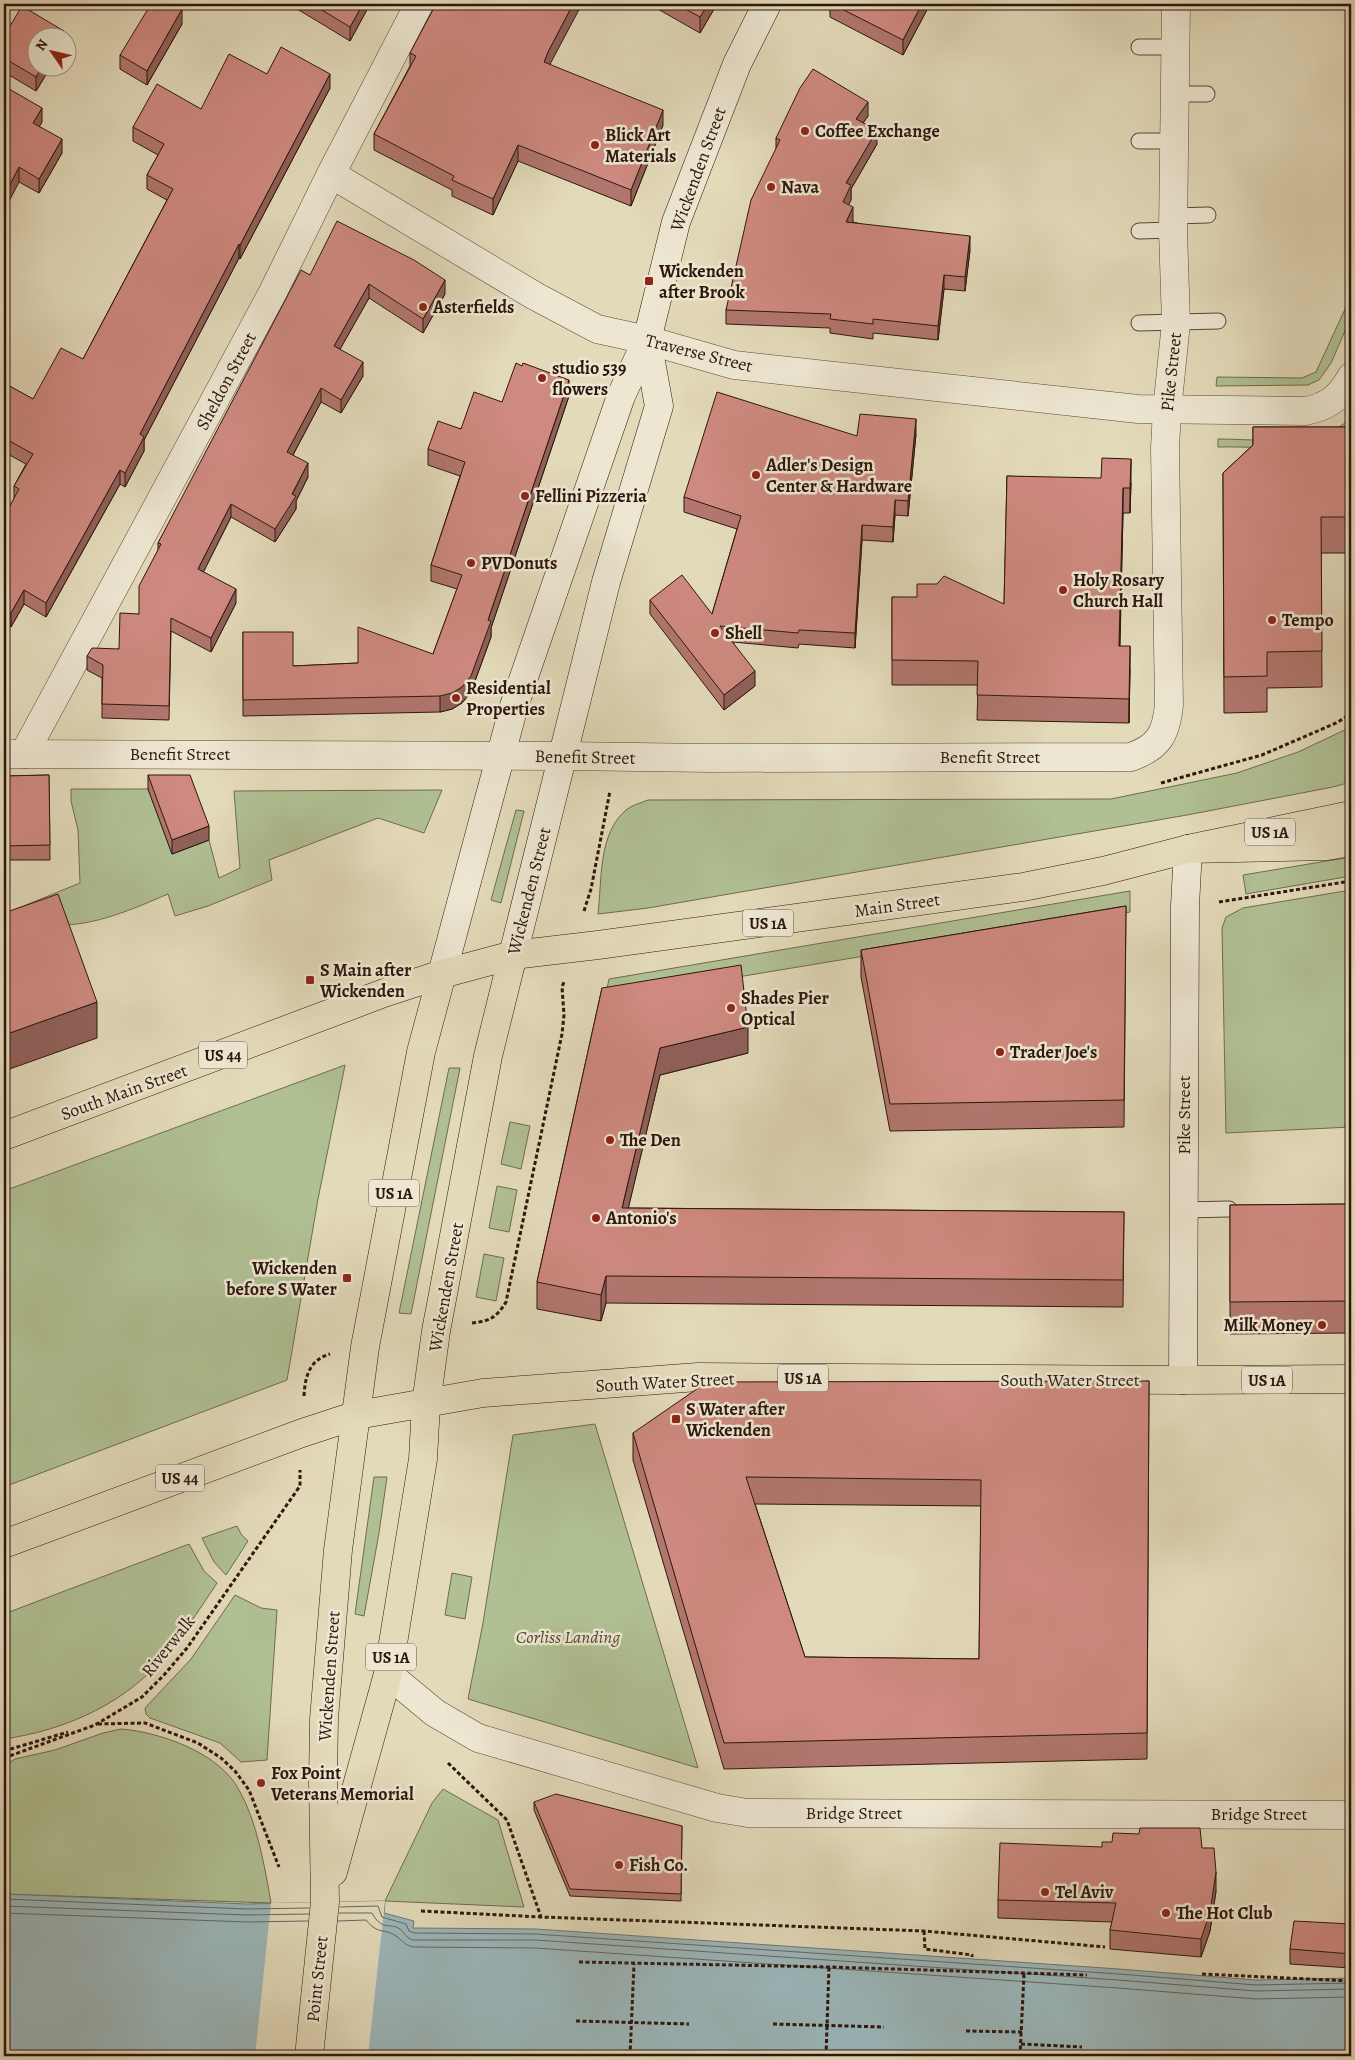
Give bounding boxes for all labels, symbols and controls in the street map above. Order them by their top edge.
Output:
north arrow [28,28,78,78]
text: N [31,35,52,55]
street label: Wickenden Street [664,103,732,235]
place label: Coffee Exchange [815,119,940,143]
place label: Blick Art Materials [605,123,676,168]
marker: Coffee Exchange [799,125,811,137]
marker: Blick Art Materials [589,139,601,151]
place label: Nava [781,175,819,199]
marker: Nava [765,181,777,193]
place label: Wickenden after Brook [658,259,746,304]
marker: Wickenden after Brook [643,275,655,287]
place label: Asterfields [432,295,514,319]
marker: Asterfields [417,301,429,313]
street label: Sheldon Street [190,328,262,434]
street label: Traverse Street [643,328,755,378]
street label: Pike Street [1155,331,1187,413]
place label: studio 539 flowers [552,356,626,401]
marker: studio 539 flowers [536,372,548,384]
place label: Adler's Design Center & Hardware [765,453,912,498]
marker: Adler's Design Center & Hardware [750,469,762,481]
place label: Fellini Pizzeria [535,484,647,508]
marker: Fellini Pizzeria [519,490,531,502]
place label: PVDonuts [481,551,557,575]
marker: PVDonuts [465,557,477,569]
place label: Holy Rosary Church Hall [1073,568,1165,613]
marker: Holy Rosary Church Hall [1057,584,1069,596]
place label: Tempo [1282,608,1334,632]
marker: Tempo [1266,614,1278,626]
place label: Shell [725,621,762,645]
marker: Shell [709,627,721,639]
place label: Residential Properties [466,676,551,721]
marker: Residential Properties [450,692,462,704]
street label: Benefit Street [130,742,231,766]
street label: Benefit Street [534,744,636,770]
street label: Benefit Street [940,745,1041,769]
road number: US 1A [1245,819,1295,846]
street label: Wickenden Street [501,825,556,958]
street label: Main Street [853,887,941,923]
road number: US 1A [743,910,793,936]
place label: S Main after Wickenden [319,958,412,1003]
marker: S Main after Wickenden [304,974,316,986]
place label: Shades Pier Optical [741,986,829,1031]
marker: Shades Pier Optical [725,1002,737,1014]
place label: Trader Joe's [1010,1040,1097,1064]
road number: US 44 [199,1042,247,1068]
marker: Trader Joe's [994,1046,1006,1058]
street label: South Main Street [57,1058,191,1126]
street label: Pike Street [1172,1075,1196,1155]
place label: The Den [620,1128,681,1152]
marker: The Den [604,1134,616,1146]
road number: US 1A [369,1180,419,1206]
place label: Antonio's [605,1206,677,1230]
marker: Antonio's [590,1212,602,1224]
street label: Wickenden Street [423,1221,469,1354]
place label: Wickenden before S Water [225,1256,338,1301]
marker: Wickenden before S Water [341,1272,353,1284]
place label: Milk Money [1224,1313,1313,1337]
marker: Milk Money [1316,1319,1328,1331]
road number: US 1A [778,1365,828,1392]
street label: South Water Street [595,1366,735,1398]
road number: US 1A [1242,1366,1292,1394]
street label: South Water Street [1000,1368,1140,1392]
place label: S Water after Wickenden [685,1397,785,1442]
marker: S Water after Wickenden [670,1413,682,1425]
road number: US 44 [156,1465,204,1492]
street label: Riverwalk [136,1610,200,1682]
street label: Wickenden Street [312,1610,346,1743]
park label: Corliss Landing [516,1625,620,1649]
road number: US 1A [366,1644,416,1670]
place label: Fox Point Veterans Memorial [270,1761,414,1806]
marker: Fox Point Veterans Memorial [255,1777,267,1789]
street label: Bridge Street [805,1801,903,1825]
street label: Bridge Street [1210,1802,1308,1826]
place label: Fish Co. [629,1853,688,1877]
marker: Fish Co. [613,1859,625,1871]
place label: Tel Aviv [1055,1880,1114,1904]
marker: Tel Aviv [1039,1886,1051,1898]
place label: The Hot Club [1176,1901,1272,1925]
marker: The Hot Club [1160,1907,1172,1919]
street label: Point Street [301,1935,333,2023]

